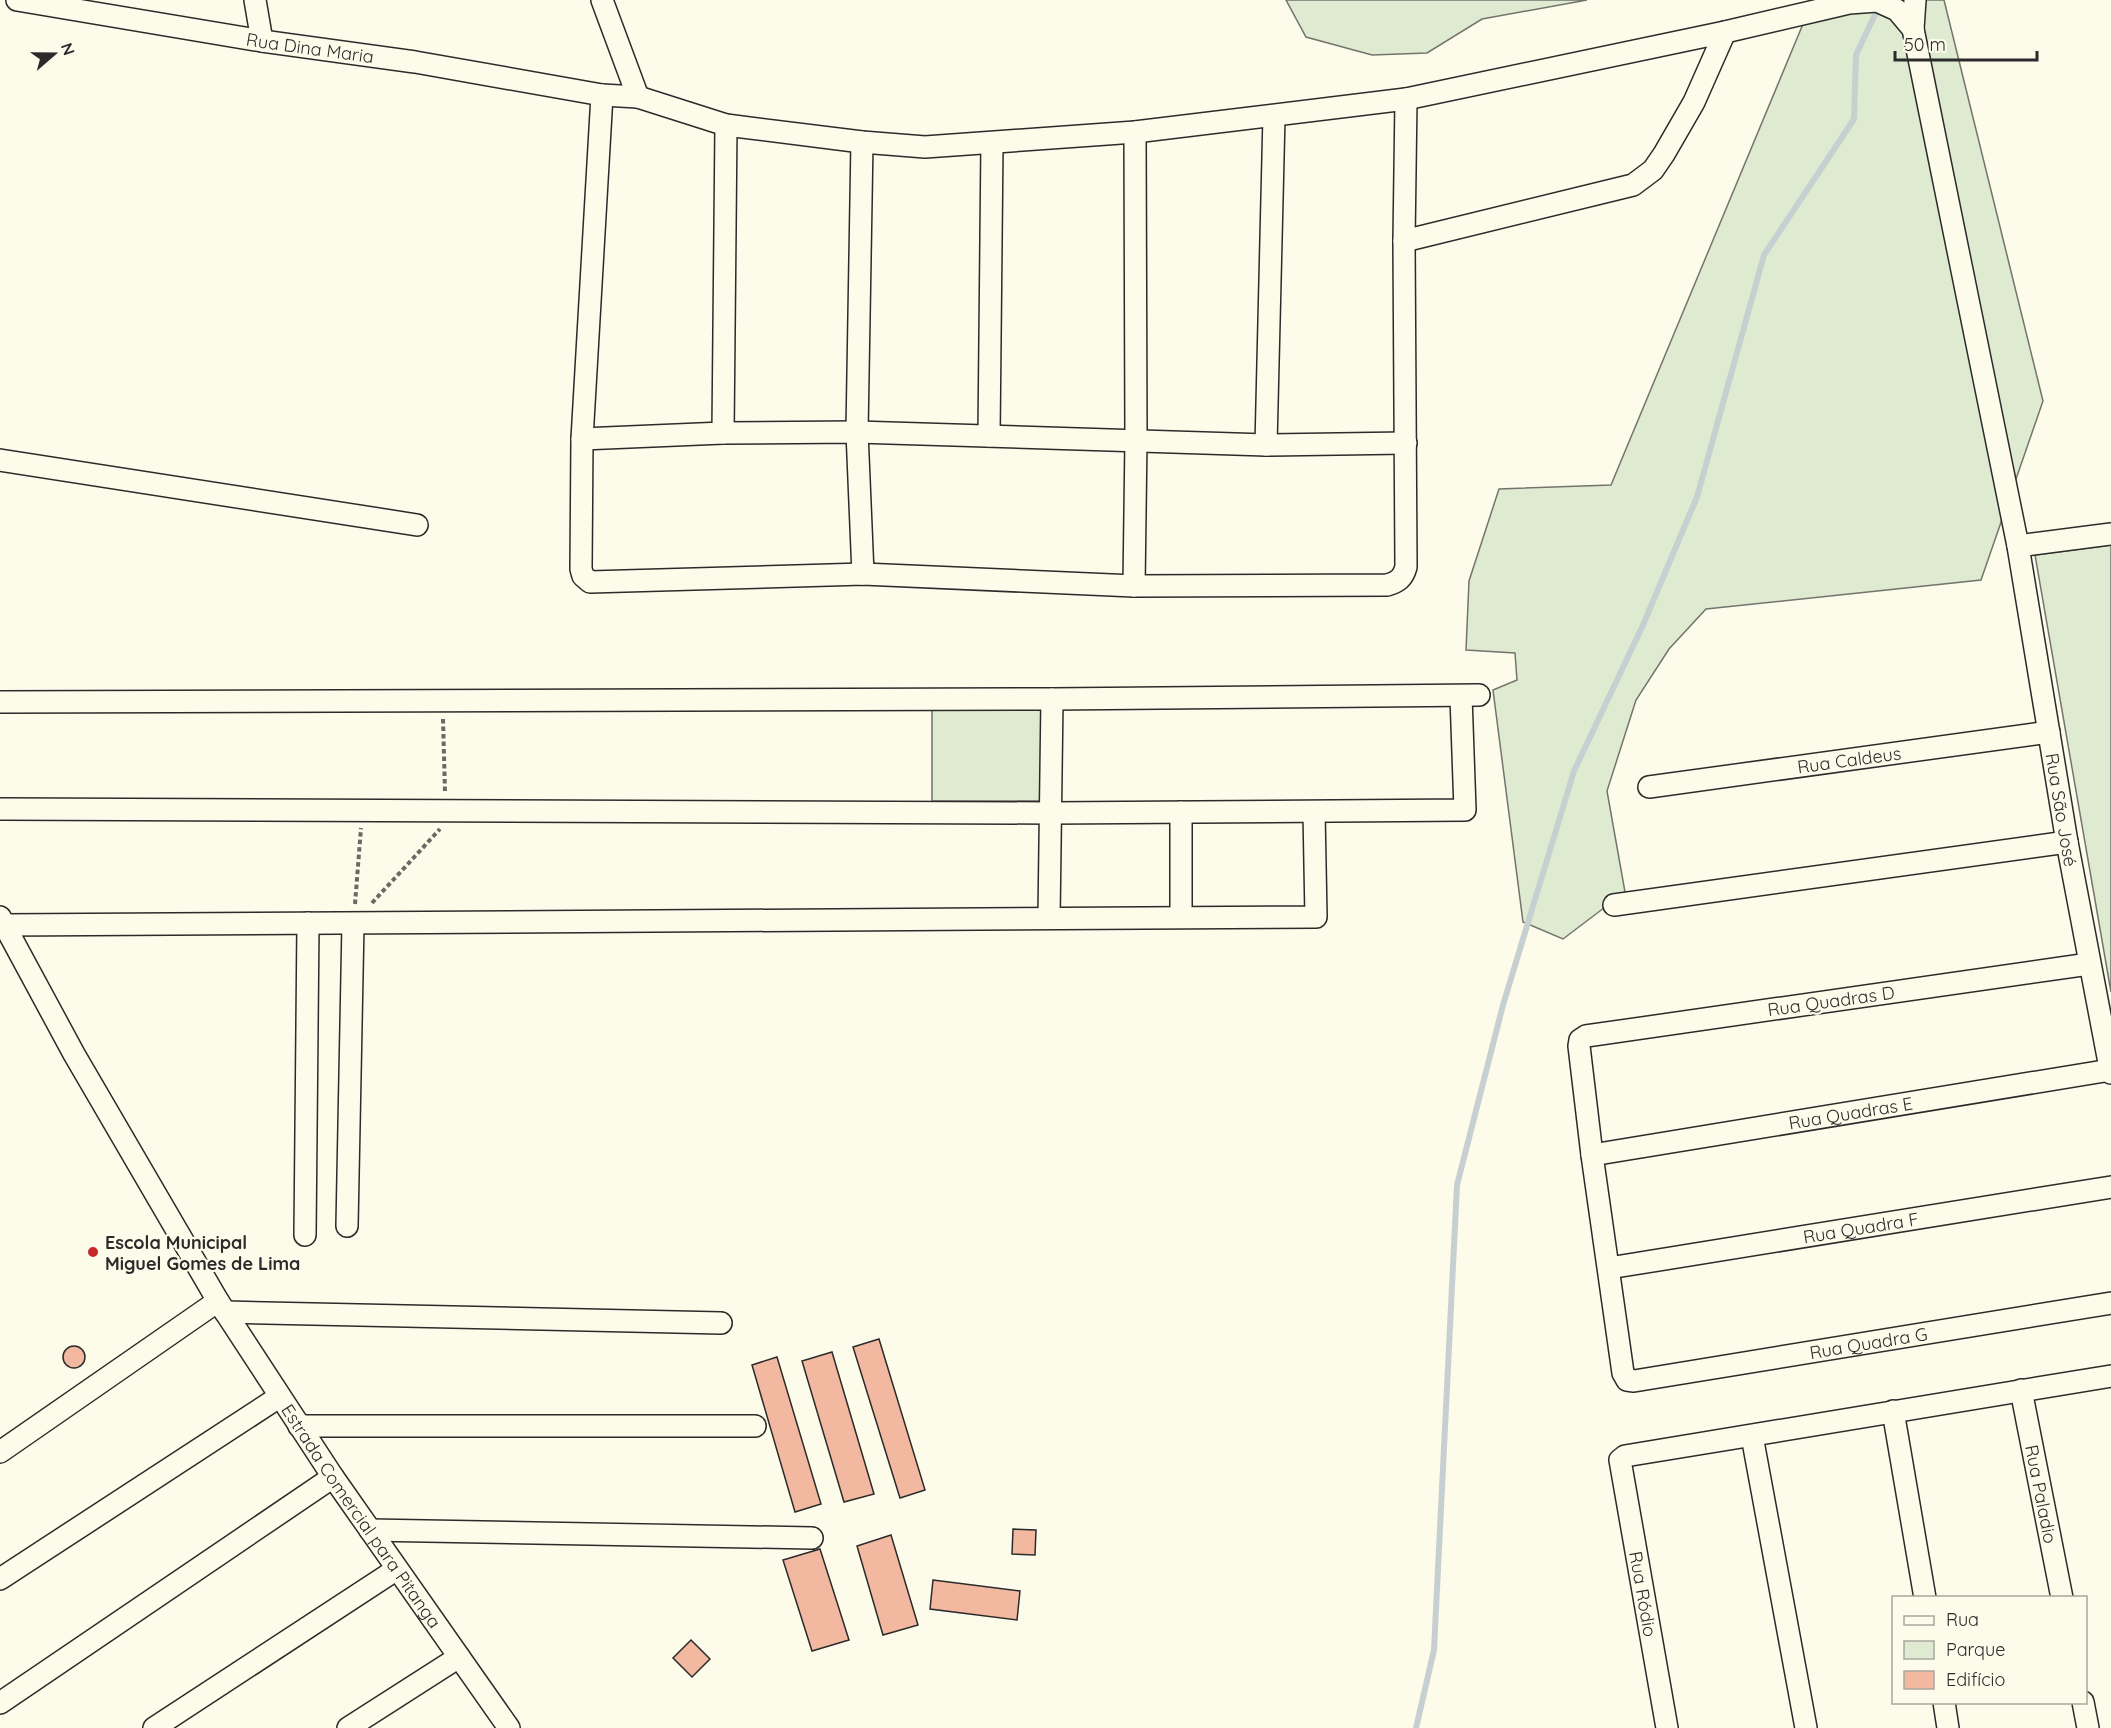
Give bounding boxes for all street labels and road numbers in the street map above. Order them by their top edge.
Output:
street label: Rua Dina Maria [245,27,375,68]
street label: Rua Caldeus [1796,741,1902,778]
street label: Rua São José [2041,751,2083,868]
street label: Rua Quadras D [1766,981,1896,1021]
street label: Rua Quadras E [1787,1091,1914,1134]
street label: Rua Quadra F [1801,1207,1920,1248]
street label: Rua Quadra G [1808,1322,1929,1364]
street label: Estrada Comercial para Pitanga [277,1399,447,1632]
street label: Rua Paladio [2021,1443,2062,1545]
street label: Rua Ródio [1624,1549,1662,1639]

